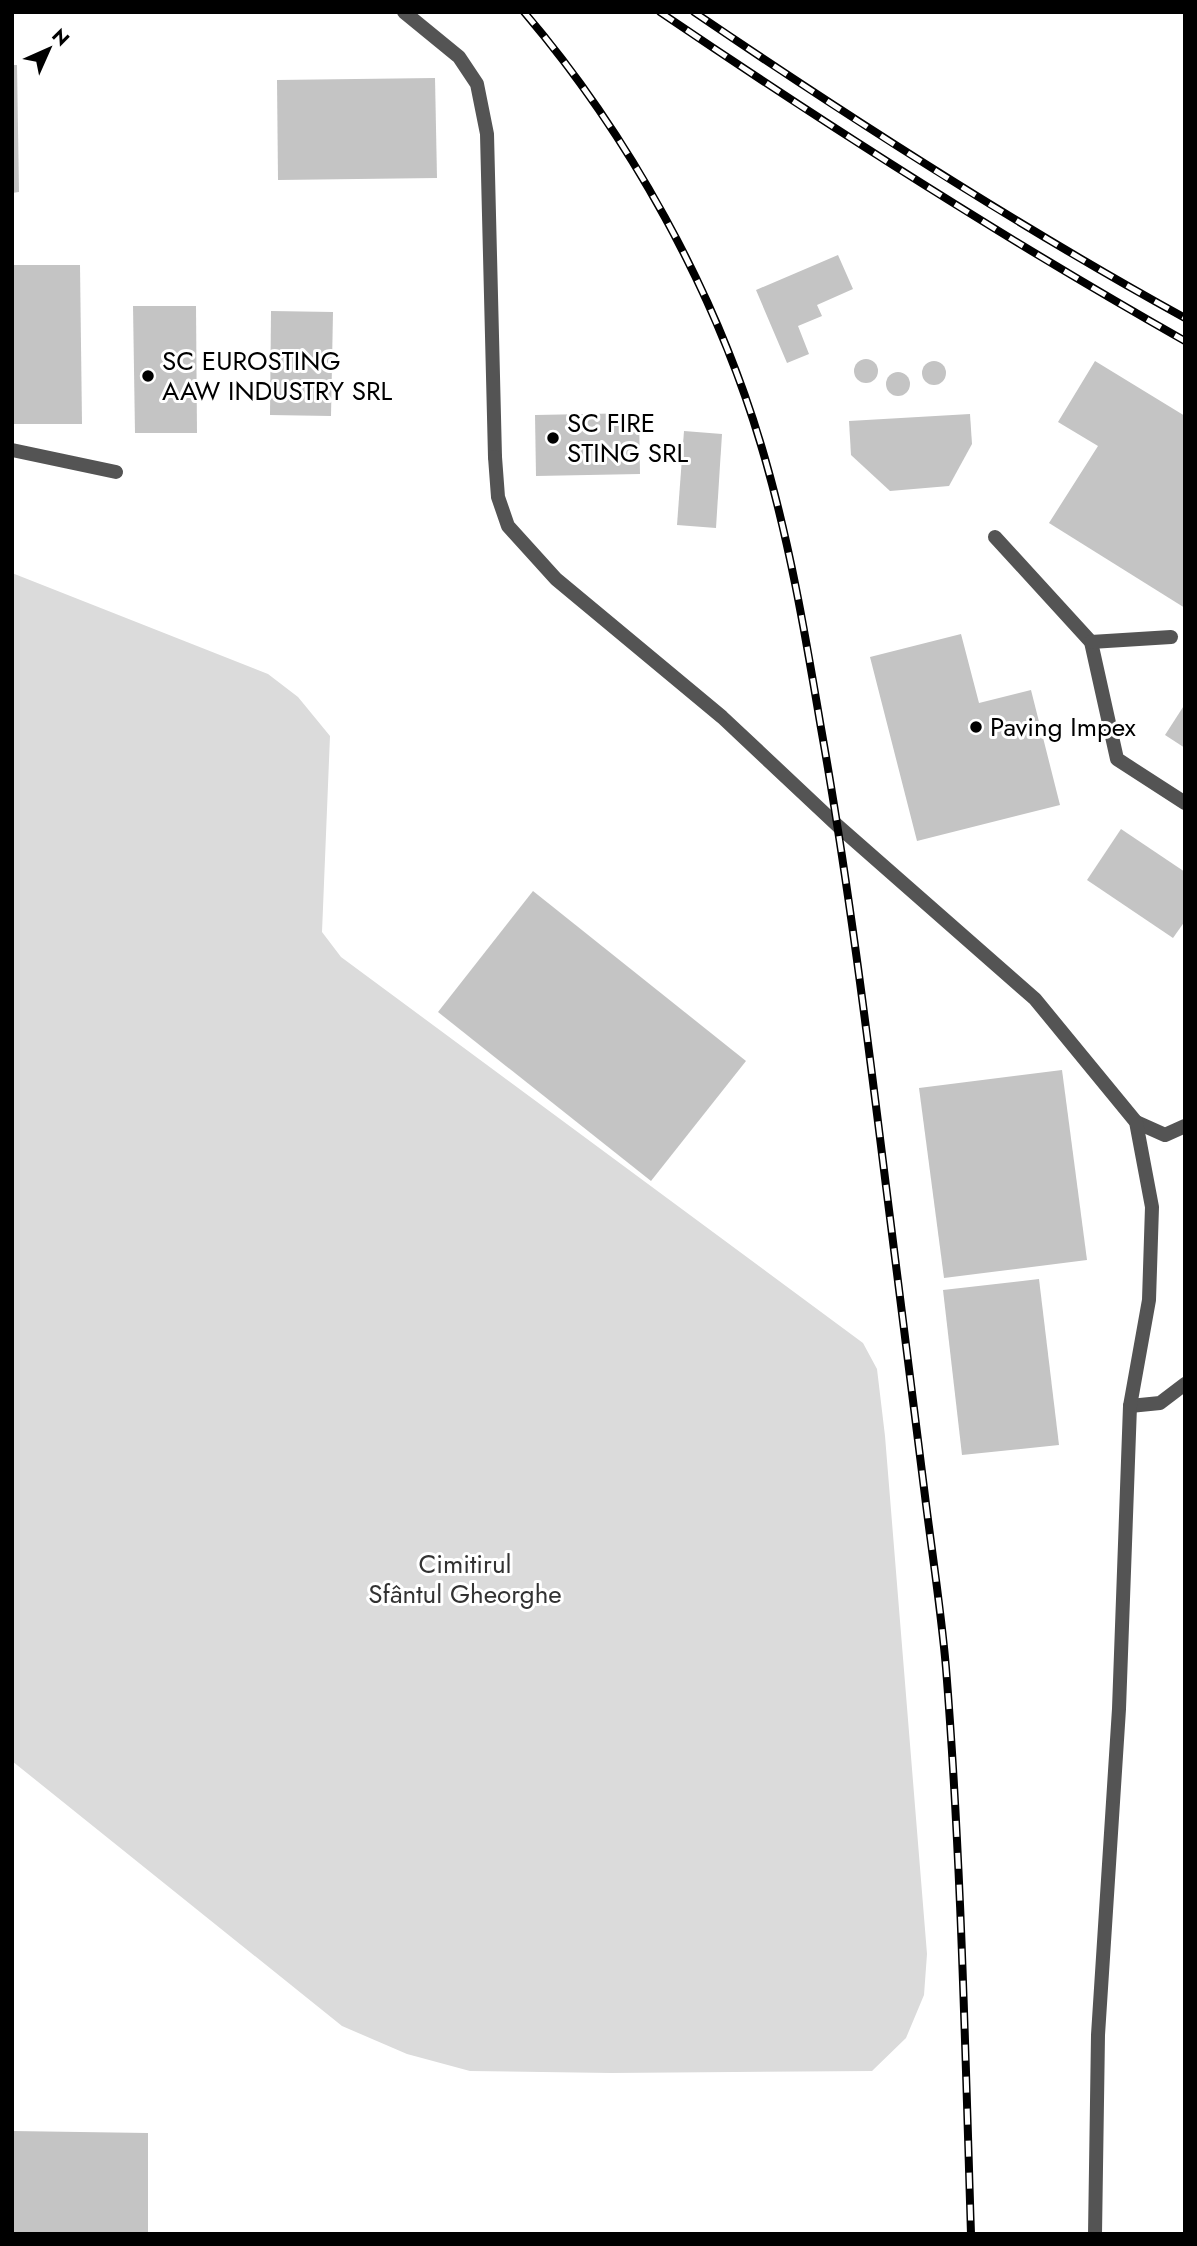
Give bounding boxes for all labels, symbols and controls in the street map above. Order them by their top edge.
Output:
north arrow [14,14,84,84]
text: N [46,22,76,52]
place label: SC EUROSTING AAW INDUSTRY SRL [162,342,393,410]
marker: SC EUROSTING AAW INDUSTRY SRL [140,368,156,384]
place label: SC FIRE STING SRL [567,404,689,472]
marker: SC FIRE STING SRL [545,430,561,446]
place label: Paving Impex [990,708,1136,746]
marker: Paving Impex [968,719,984,735]
park label: Cimitirul Sfântul Gheorghe [368,1545,562,1613]

